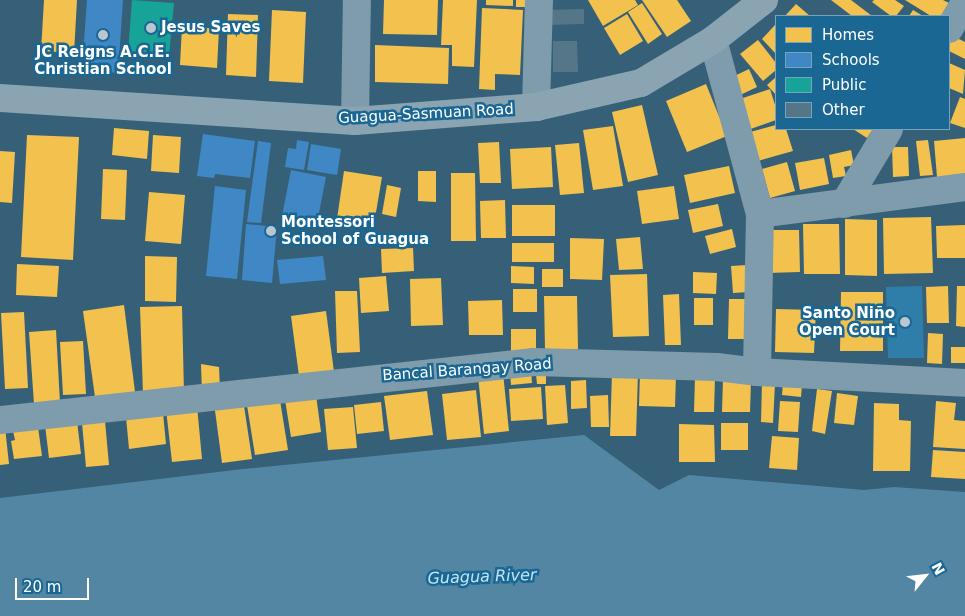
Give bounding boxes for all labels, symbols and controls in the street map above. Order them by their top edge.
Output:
legend [775,15,950,130]
place label: Jesus Saves [161,19,260,37]
marker: Jesus Saves [145,22,157,34]
text: Homes [822,26,874,44]
marker: JC Reigns A.C.E. Christian School [97,29,109,41]
place label: JC Reigns A.C.E. Christian School [34,43,172,78]
text: Schools [822,51,880,69]
text: Public [822,76,866,94]
street label: Guagua-Sasmuan Road [338,100,514,128]
text: Other [822,101,865,119]
place label: Montessori School of Guagua [281,213,429,248]
marker: Montessori School of Guagua [265,225,277,237]
place label: Santo Niño Open Court [799,304,895,339]
marker: Santo Niño Open Court [899,316,911,328]
street label: Bancal Barangay Road [382,355,552,385]
north arrow [900,551,950,601]
text: N [928,560,948,578]
water label: Guagua River [427,566,537,588]
scale bar [18,568,91,600]
text: 20 m [23,578,61,596]

